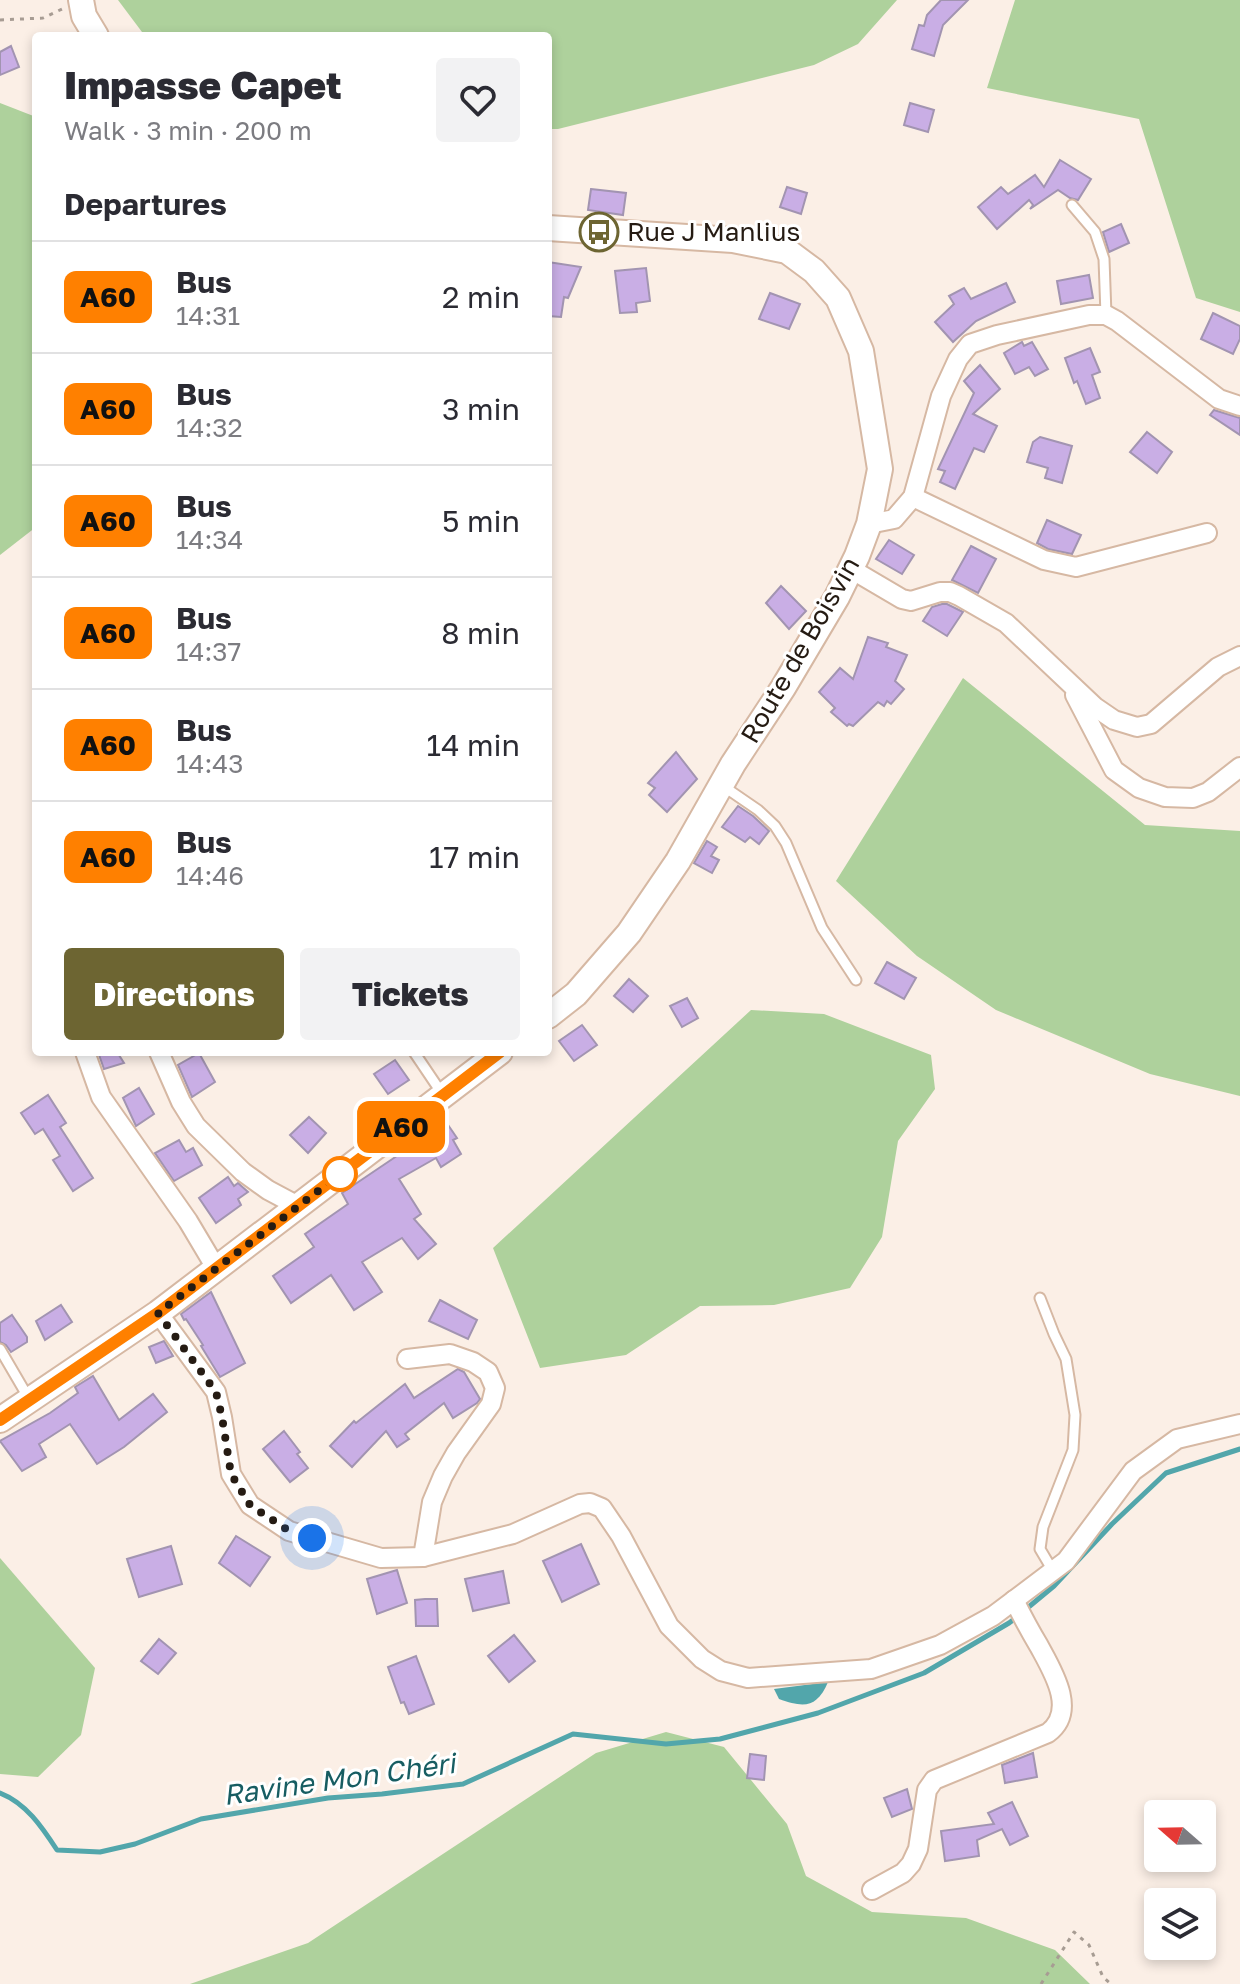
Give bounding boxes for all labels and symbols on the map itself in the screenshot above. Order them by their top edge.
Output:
bus stop icon: Rue J Manlius [578,211,620,253]
place label: Rue J Manlius [627,216,800,247]
street label: Route de Boisvin [734,551,865,748]
line badge: A60 [355,1101,447,1153]
unlabelled marker [323,1157,357,1191]
your location [292,1518,332,1558]
water label: Ravine Mon Chéri [221,1745,460,1811]
north arrow [1144,1800,1216,1872]

